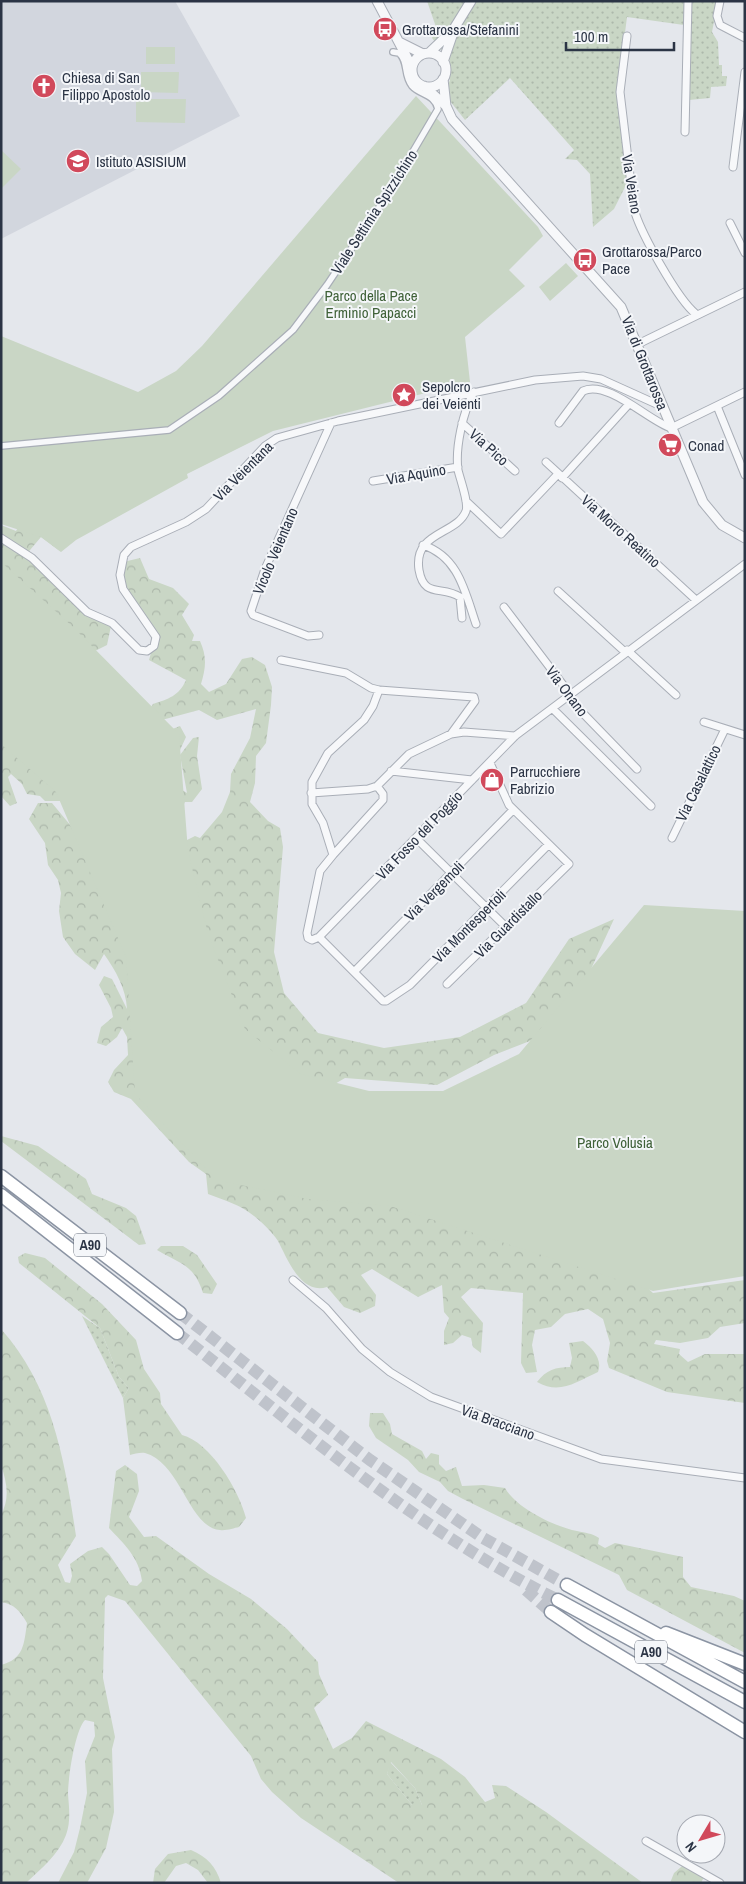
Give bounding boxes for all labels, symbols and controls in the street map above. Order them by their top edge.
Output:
bus stop icon: Grottarossa/Stefanini [372,16,398,42]
place label: Grottarossa/Stefanini [402,19,519,40]
scale bar [566,20,674,52]
text: 100 m [574,26,608,47]
place label: Chiesa di San Filippo Apostolo [62,67,150,105]
church icon: Chiesa di San Filippo Apostolo [31,73,57,99]
street label: Viale Settimia Spizzichino [326,145,422,278]
school or university icon: Istituto ASISIUM [65,148,91,174]
place label: Istituto ASISIUM [96,151,186,172]
street label: Via Veiano [617,153,647,215]
place label: Grottarossa/Parco Pace [602,241,702,279]
bus stop icon: Grottarossa/Parco Pace [572,247,598,273]
park label: Parco della Pace Erminio Papacci [325,285,418,323]
street label: Via di Grottarossa [617,313,673,413]
place label: Sepolcro dei Veienti [422,376,481,414]
place icon: Sepolcro dei Veienti [391,382,417,408]
street label: Via Pico [465,424,513,470]
supermarket icon: Conad [657,432,683,458]
place label: Conad [688,435,724,456]
street label: Via Veientana [208,436,278,506]
street label: Via Aquino [385,458,448,490]
street label: Via Morro Reatino [577,490,665,572]
street label: Vicolo Veientano [247,504,303,598]
street label: Via Onano [541,661,593,721]
street label: Via Casalattico [670,741,726,825]
place label: Parrucchiere Fabrizio [510,761,581,799]
shop icon: Parrucchiere Fabrizio [479,767,505,793]
street label: Via Fosso del Poggio [371,786,467,884]
street label: Via Vergemoli [399,856,469,926]
street label: Via Montespertoli [428,885,510,967]
street label: Via Guardistallo [469,885,547,963]
park label: Parco Volusia [577,1132,653,1153]
road number: A90 [74,1234,106,1256]
street label: Via Bracciano [458,1399,538,1445]
road number: A90 [635,1640,667,1664]
north arrow [676,1814,726,1864]
text: N [681,1838,700,1856]

